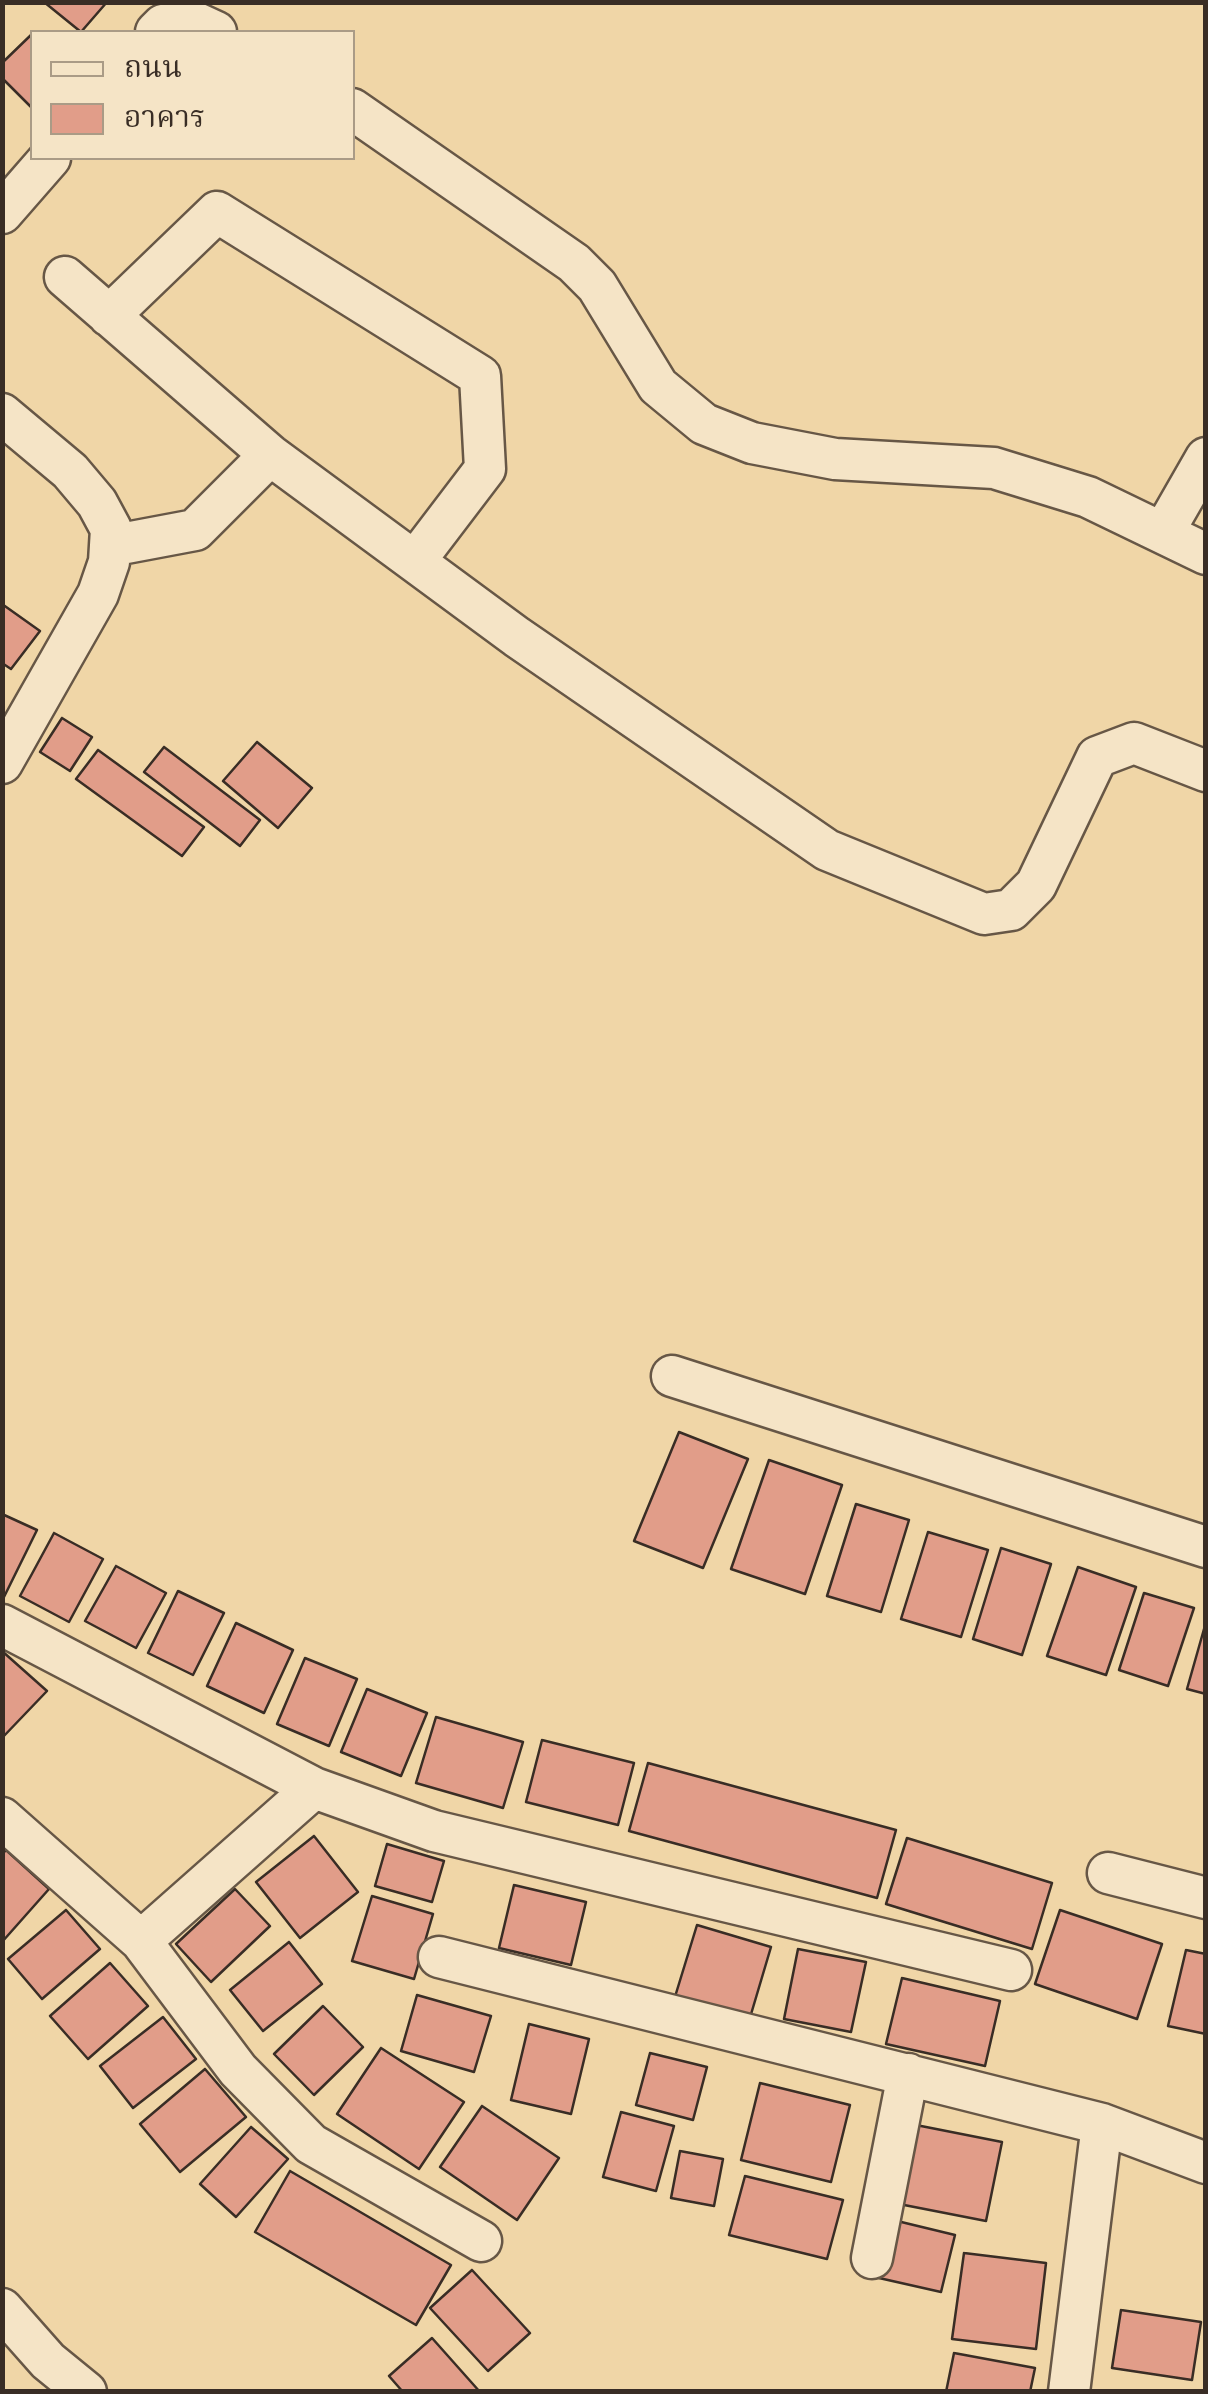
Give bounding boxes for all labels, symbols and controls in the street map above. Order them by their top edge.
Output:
legend [30,30,355,160]
text: ถนน [124,50,182,88]
text: อาคาร [124,100,205,138]

